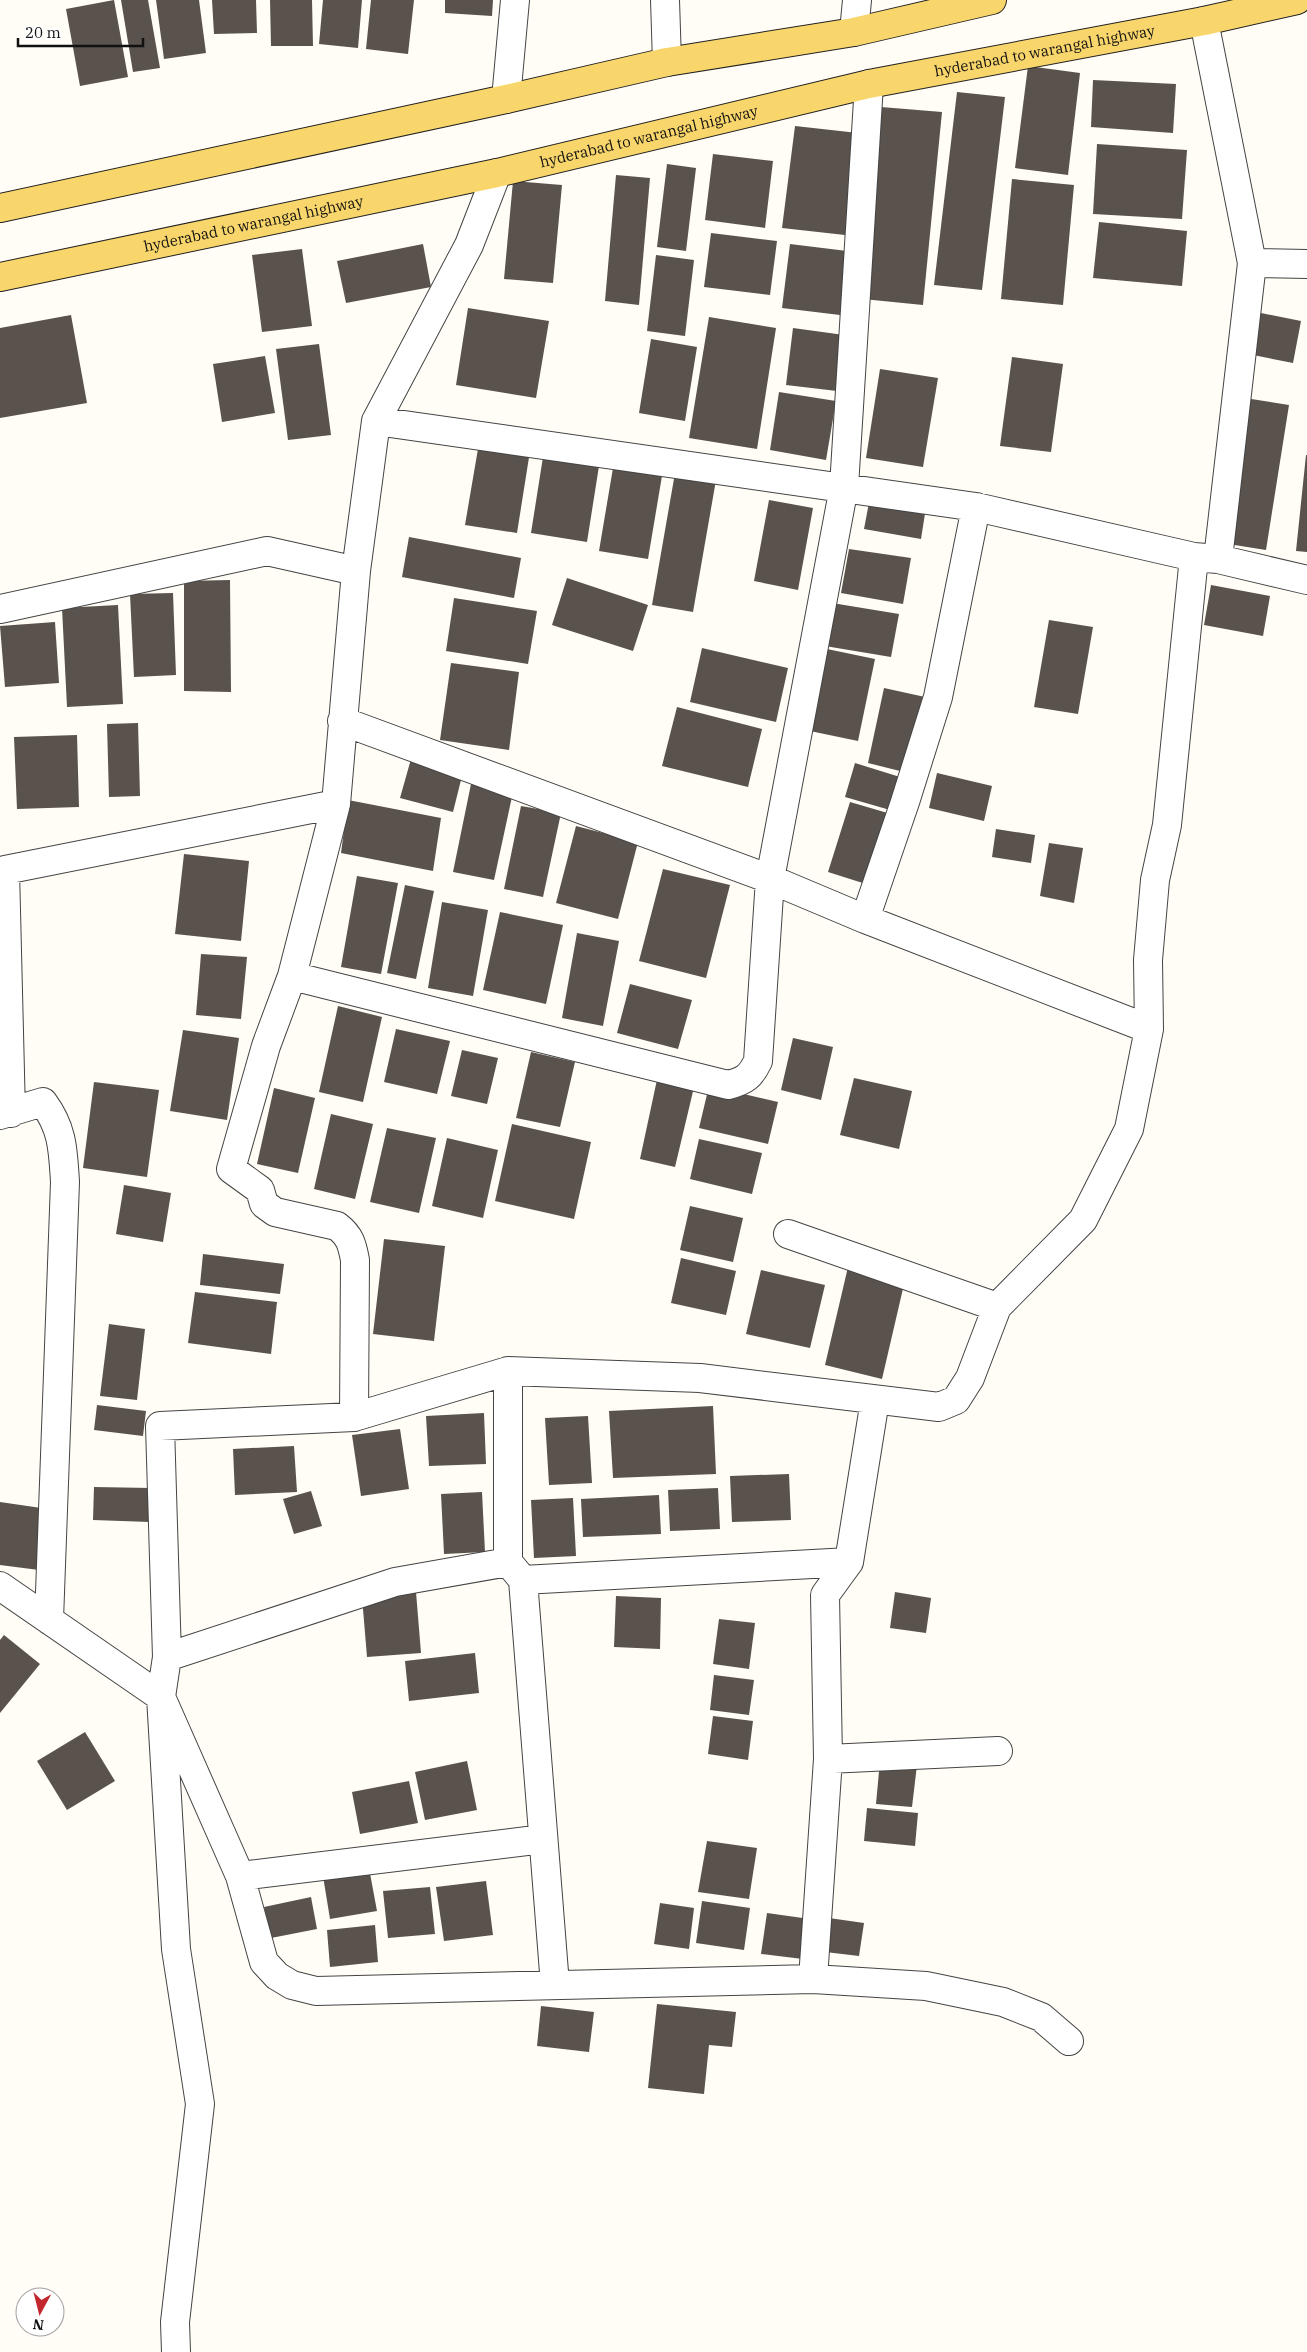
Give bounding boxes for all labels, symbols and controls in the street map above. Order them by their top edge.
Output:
scale bar [18,15,142,47]
street label: hyderabad to warangal highway [933,20,1156,80]
text: 20 m [25,23,61,42]
street label: hyderabad to warangal highway [538,101,760,171]
street label: hyderabad to warangal highway [142,191,365,256]
north arrow [15,2287,65,2337]
text: N [32,2315,45,2335]

